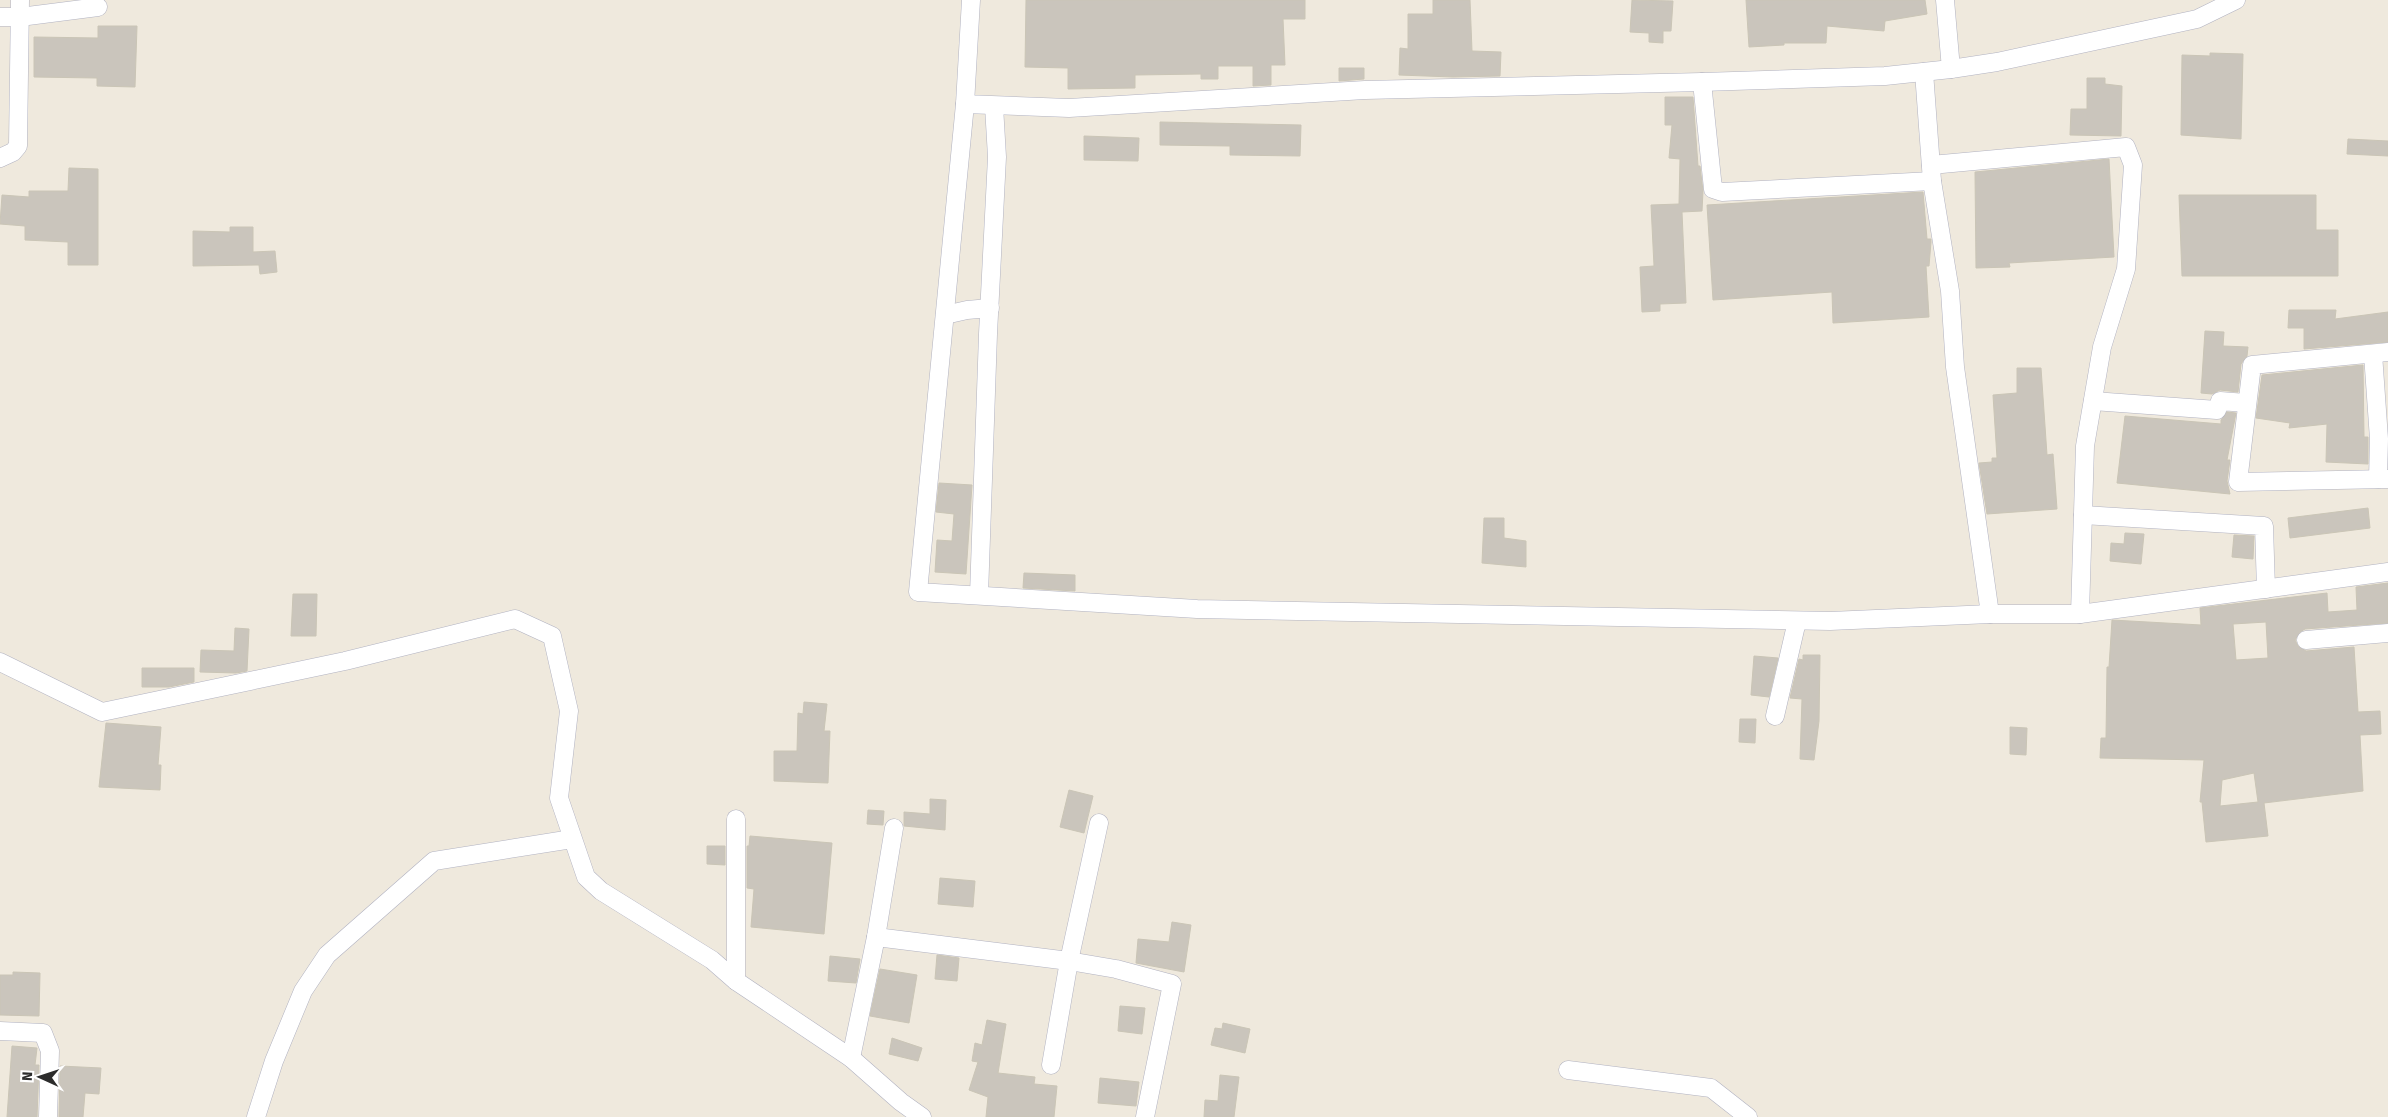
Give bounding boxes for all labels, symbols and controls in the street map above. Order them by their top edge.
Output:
north arrow [15,1052,65,1102]
text: N [19,1071,36,1081]

